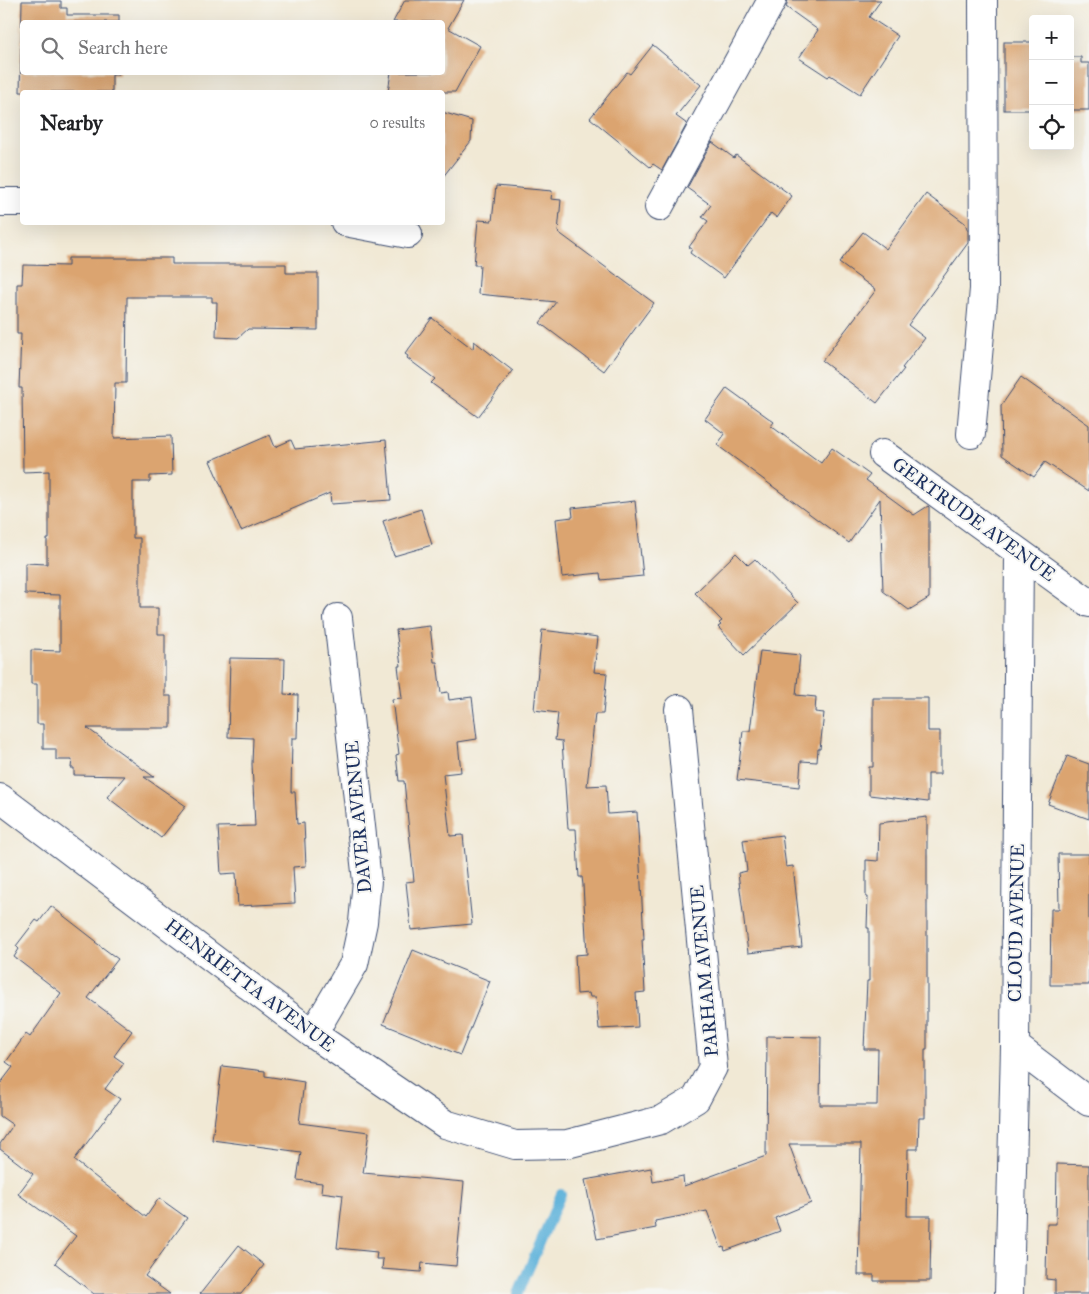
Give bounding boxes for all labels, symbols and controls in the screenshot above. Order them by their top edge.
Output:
map controls [1029,15,1074,150]
button: + [1029,15,1074,60]
search box [20,20,445,75]
icon: search [38,34,66,62]
text: Search here [78,36,168,59]
button: − [1029,60,1074,105]
button: locate [1029,105,1074,150]
text: Nearby [40,110,103,136]
text: 0 results [370,113,425,132]
street label: GERTRUDE AVENUE [888,452,1061,586]
street label: DAVER AVENUE [340,739,376,894]
street label: CLOUD AVENUE [1003,843,1029,1002]
street label: PARHAM AVENUE [685,884,723,1058]
street label: HENRIETTA AVENUE [160,914,340,1057]

